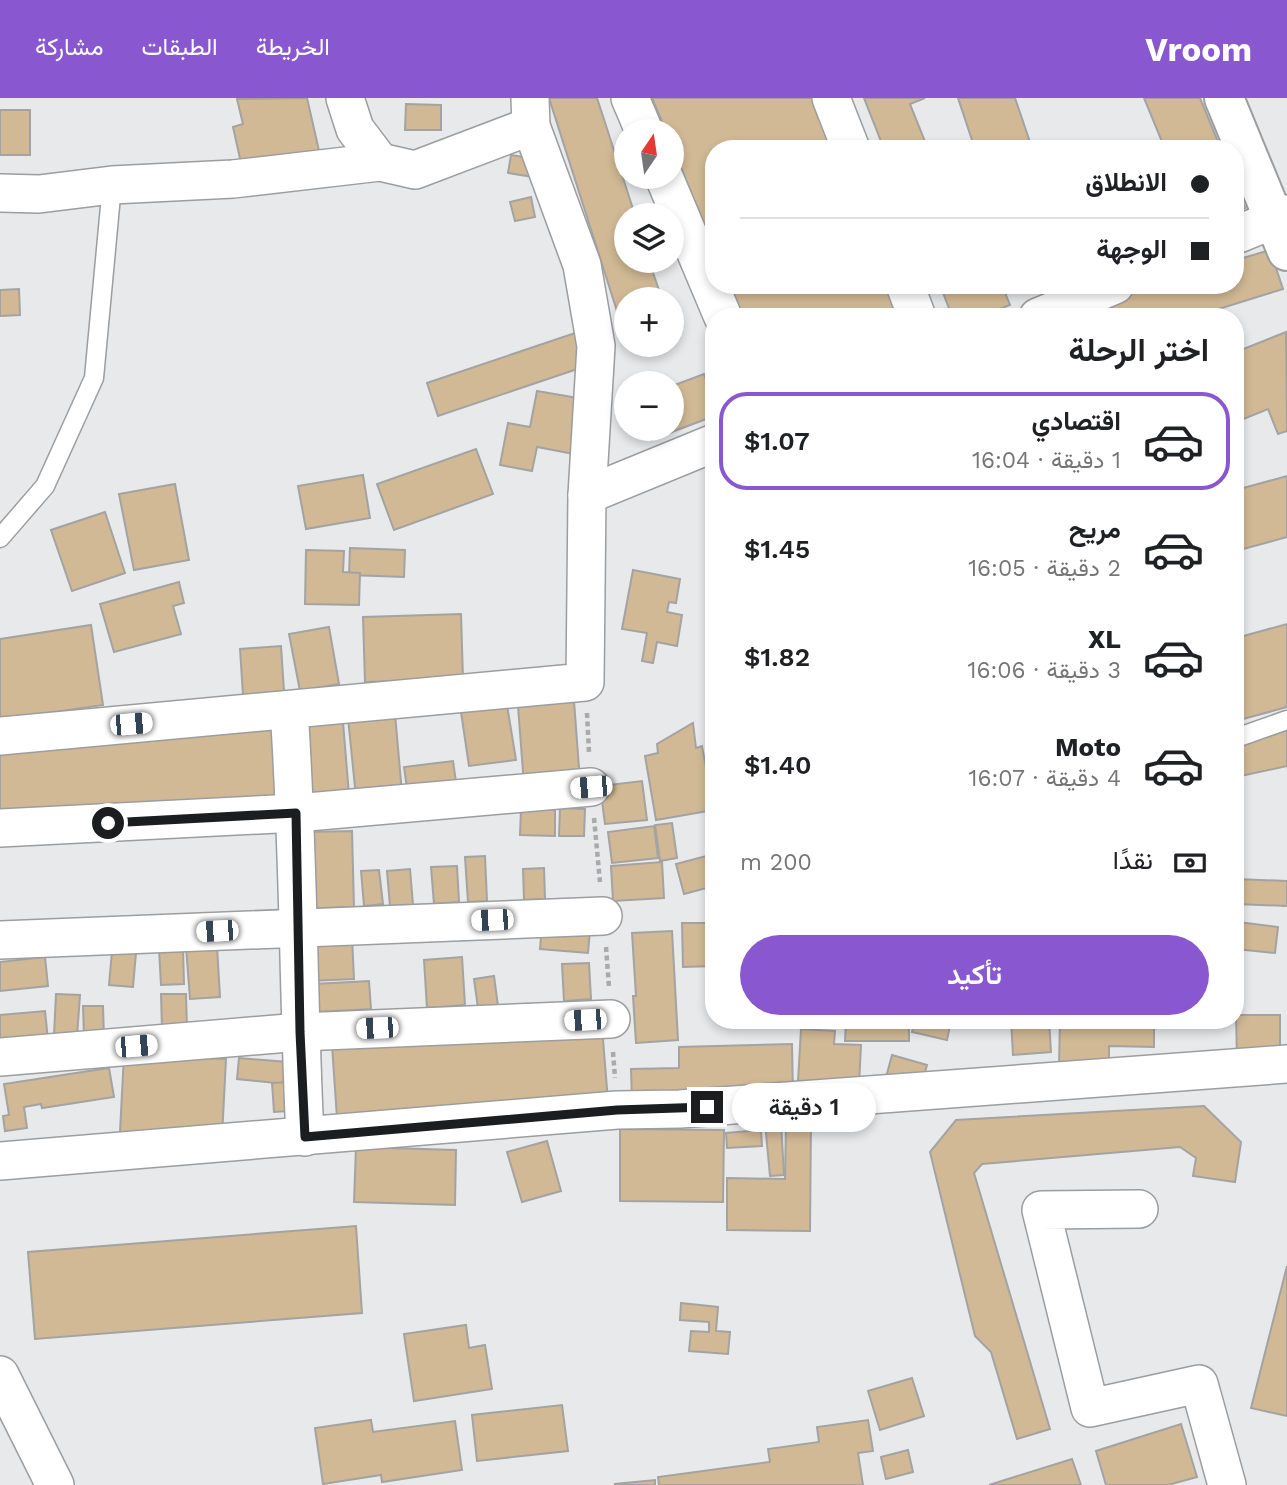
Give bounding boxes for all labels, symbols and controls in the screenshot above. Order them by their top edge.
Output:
text: Vroom [1145,30,1252,69]
text: مشاركة [35,33,103,61]
text: الطبقات [141,33,218,61]
text: الخريطة [256,33,330,61]
north arrow [614,119,684,189]
map controls [614,119,684,441]
text: الانطلاق [1085,167,1167,197]
button: layers [614,203,684,273]
text: الوجهة [1096,234,1167,264]
button: + [614,287,684,357]
text: اختر الرحلة [1069,331,1209,369]
button: − [614,371,684,441]
text: اقتصادي [1032,406,1121,436]
icon: car [1142,410,1205,473]
text: $1.07 [744,426,810,456]
text: 1 دقيقة · 16:04 [972,447,1121,474]
text: مريح [1069,514,1121,544]
icon: car [1142,518,1205,581]
text: $1.45 [744,534,810,564]
text: 2 دقيقة · 16:05 [968,555,1121,582]
text: XL [1088,624,1121,654]
icon: car [1142,626,1205,689]
text: $1.82 [744,642,810,672]
text: 3 دقيقة · 16:06 [968,657,1121,684]
car [110,712,153,736]
text: Moto [1055,732,1121,762]
icon: car [1142,734,1205,797]
text: $1.40 [744,750,811,780]
text: 4 دقيقة · 16:07 [968,765,1121,792]
car [570,775,613,799]
route start [92,807,124,839]
icon: cash [1171,844,1209,882]
text: نقدًا [1113,845,1153,875]
text: 200 m [740,849,812,876]
car [471,909,514,931]
car [196,919,239,943]
button: تأكيد [740,935,1209,1015]
car [564,1008,607,1032]
car [356,1017,399,1039]
car [115,1034,158,1058]
callout: 1 دقيقة [732,1082,875,1132]
route end [691,1091,723,1123]
text: 1 دقيقة [769,1094,839,1121]

